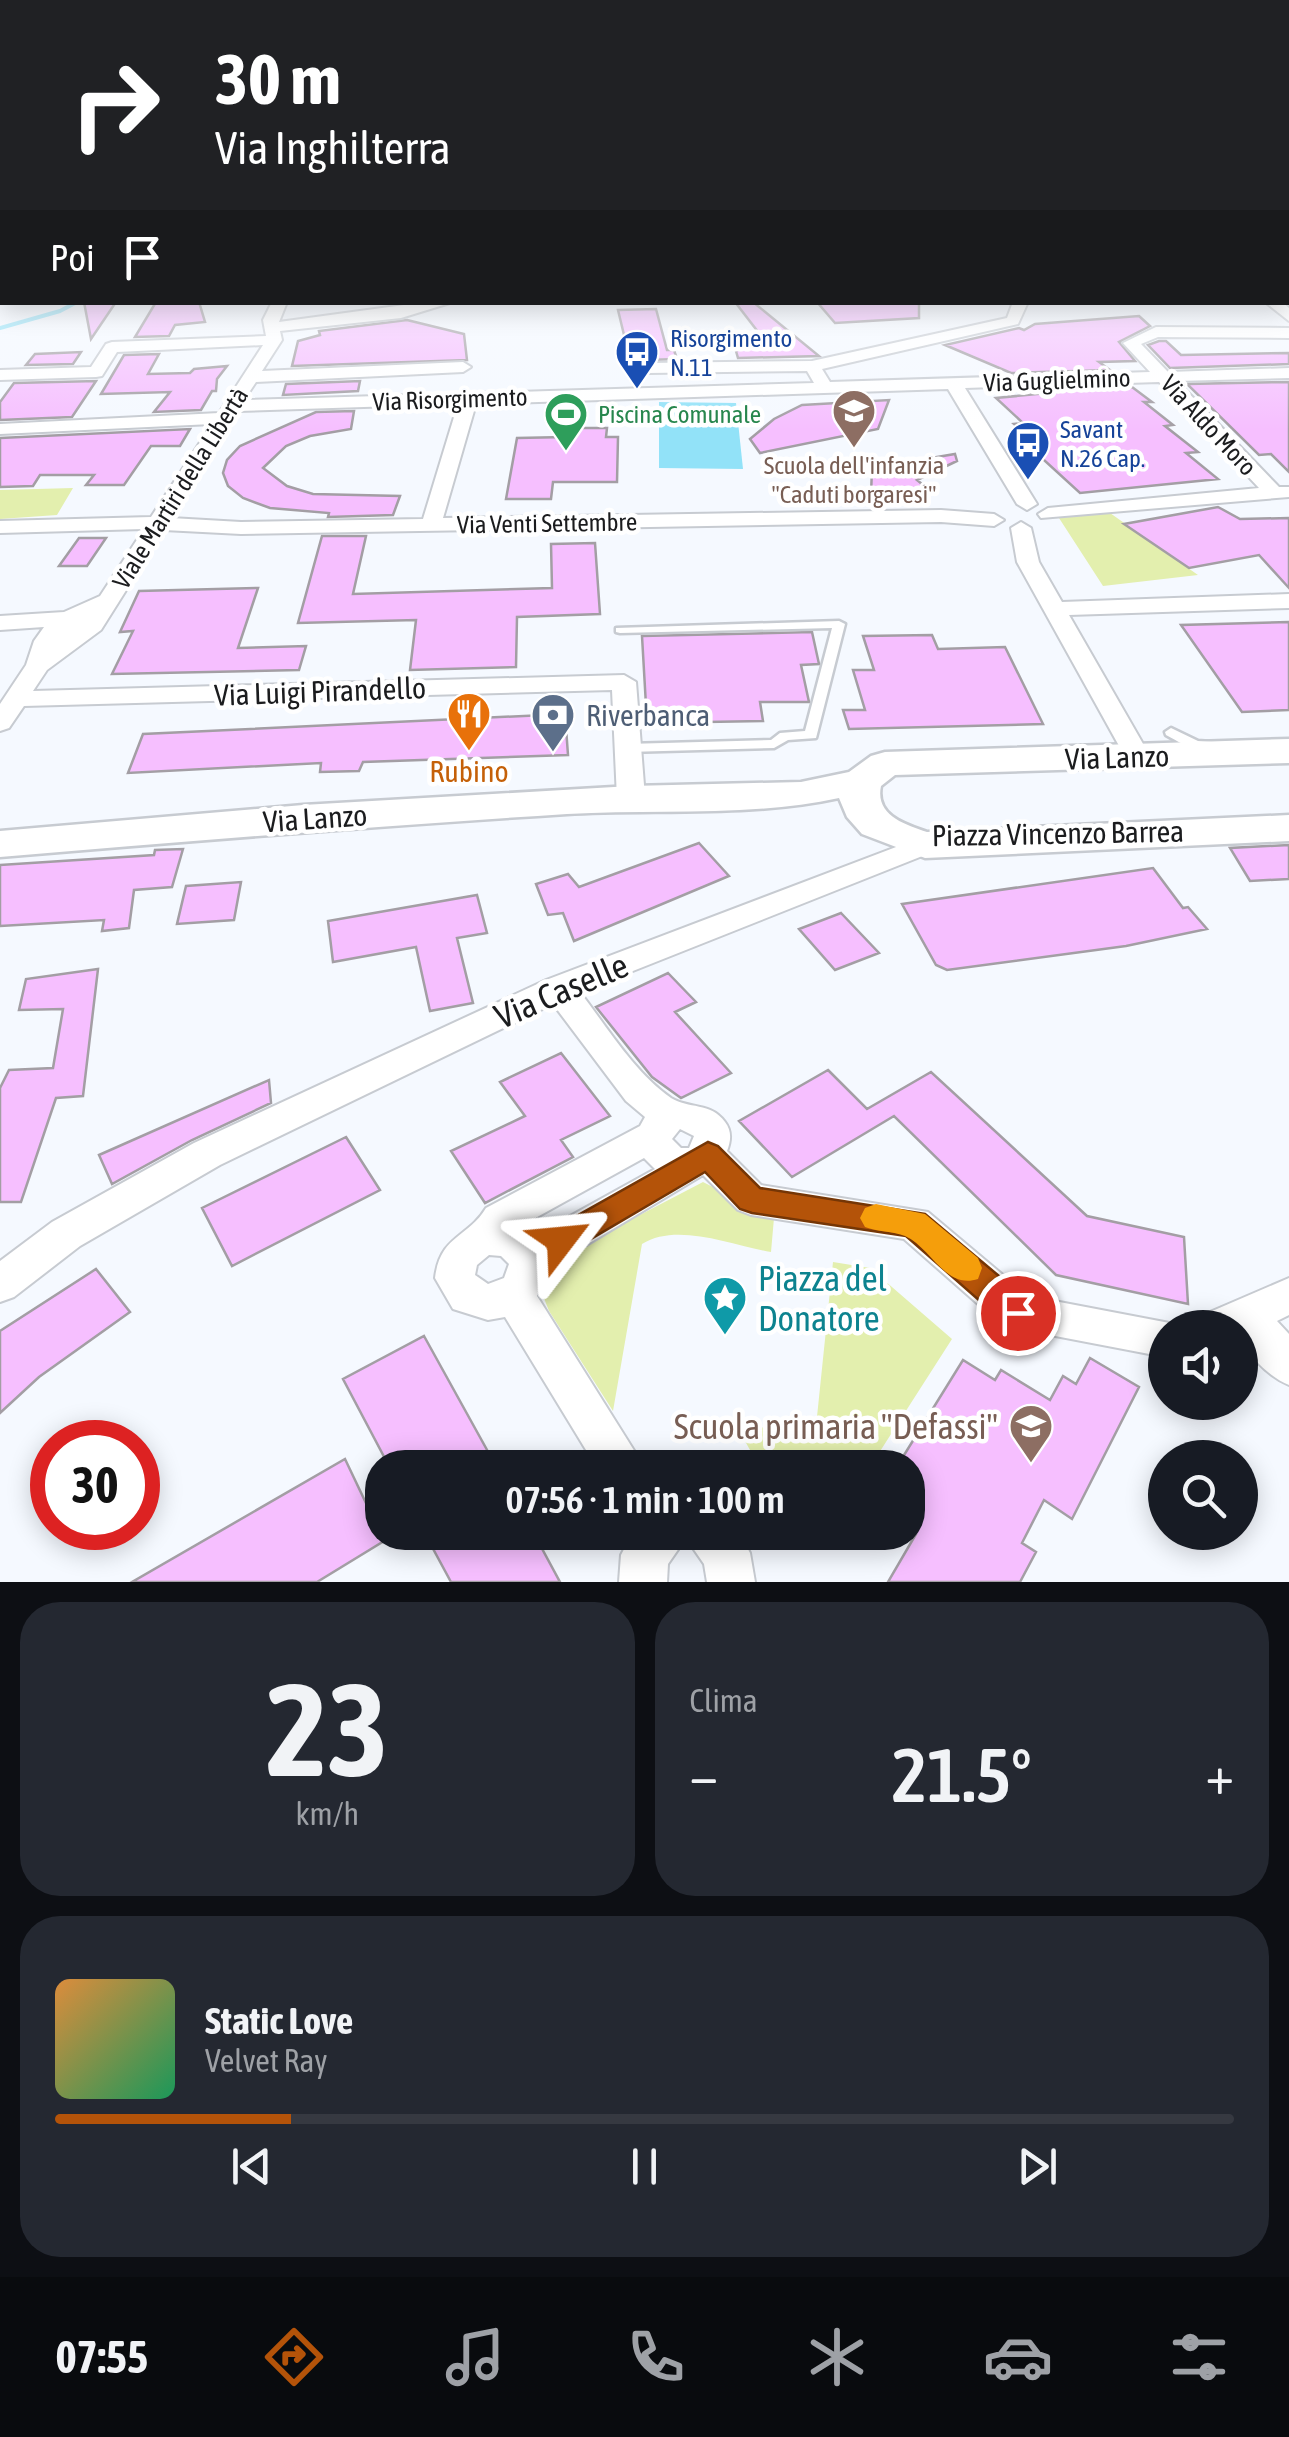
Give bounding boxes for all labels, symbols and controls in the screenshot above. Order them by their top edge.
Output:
text: 30 m [215,39,341,119]
icon: right [50,40,180,170]
text: Via Inghilterra [215,122,451,174]
icon: arrive [115,230,170,285]
text: Poi [50,236,95,279]
place label: Risorgimento N.11 [670,324,792,381]
bus stop icon: Risorgimento N.11 [614,329,660,390]
street label: Via Guglielmino [983,363,1131,397]
street label: Via Aldo Moro [1156,369,1262,481]
street label: Viale Martiri della Libertà [107,382,253,594]
street label: Via Risorgimento [372,382,528,416]
school or university icon: Scuola dell'infanzia "Caduti borgaresi" [831,388,877,449]
sports icon: Piscina Comunale [543,391,589,452]
place label: Piscina Comunale [598,400,761,428]
place label: Savant N.26 Cap. [1060,415,1145,472]
bus stop icon: Savant N.26 Cap. [1005,420,1051,481]
place label: Scuola dell'infanzia "Caduti borgaresi" [764,451,944,508]
street label: Via Venti Settembre [457,507,637,539]
street label: Via Luigi Pirandello [214,670,426,712]
restaurant icon: Rubino [446,691,492,752]
bank icon: Riverbanca [530,692,576,753]
place label: Riverbanca [586,698,710,732]
street label: Via Lanzo [1064,738,1170,776]
place label: Rubino [429,754,509,788]
street label: Via Lanzo [262,797,368,839]
street label: Piazza Vincenzo Barrea [932,814,1184,852]
street label: Via Caselle [488,944,634,1036]
position arrow [509,1188,613,1292]
place label: Piazza del Donatore [758,1258,887,1338]
pin [976,1271,1061,1356]
place icon: Piazza del Donatore [702,1275,748,1336]
icon: arrive [991,1286,1046,1341]
map controls [1148,1310,1258,1550]
button: sound [1148,1310,1258,1420]
school or university icon: Scuola primaria "Defassi" [1008,1403,1054,1464]
place label: Scuola primaria "Defassi" [674,1406,998,1446]
speed limit sign: 30 [30,1420,160,1550]
button: search [1148,1440,1258,1550]
text: 07:56 · 1 min · 100 m [505,1478,785,1521]
text: 23 [266,1655,388,1804]
text: Clima [690,1682,758,1719]
text: 21.5° [892,1732,1032,1818]
text: − [690,1743,718,1806]
text: + [1205,1743,1234,1806]
text: km/h [296,1795,359,1832]
text: Static Love [205,1999,353,2042]
text: Velvet Ray [205,2042,327,2079]
icon: previous [224,2139,279,2194]
icon: pause [617,2139,672,2194]
icon: next [1010,2139,1065,2194]
icon: directions [259,2322,329,2392]
icon: music [440,2322,510,2392]
icon: phone [621,2322,691,2392]
icon: climate [802,2322,872,2392]
icon: car [983,2322,1053,2392]
icon: filters [1164,2322,1234,2392]
text: 07:55 [55,2331,148,2383]

